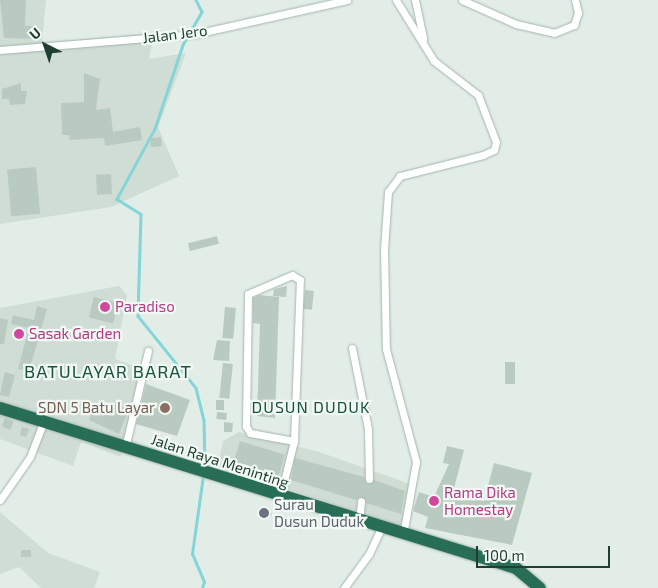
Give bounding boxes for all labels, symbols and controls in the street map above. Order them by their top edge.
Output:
north arrow [20,20,70,70]
street label: Jalan Jero [141,21,209,47]
text: U [26,24,44,43]
place label: Paradiso [115,298,175,316]
marker: Paradiso [99,301,111,313]
place label: Sasak Garden [29,325,121,343]
marker: Sasak Garden [13,328,25,340]
district label: BATULAYAR BARAT [22,360,194,382]
district label: DUSUN DUDUK [250,397,372,417]
place label: SDN 5 Batu Layar [38,399,155,417]
marker: SDN 5 Batu Layar [159,402,171,414]
street label: Jalan Raya Meninting [149,430,291,492]
place label: Rama Dika Homestay [444,483,516,518]
place label: Surau Dusun Duduk [274,495,364,530]
marker: Rama Dika Homestay [428,495,440,507]
marker: Surau Dusun Duduk [258,507,270,519]
scale bar [478,536,612,568]
text: 100 m [484,546,525,564]

